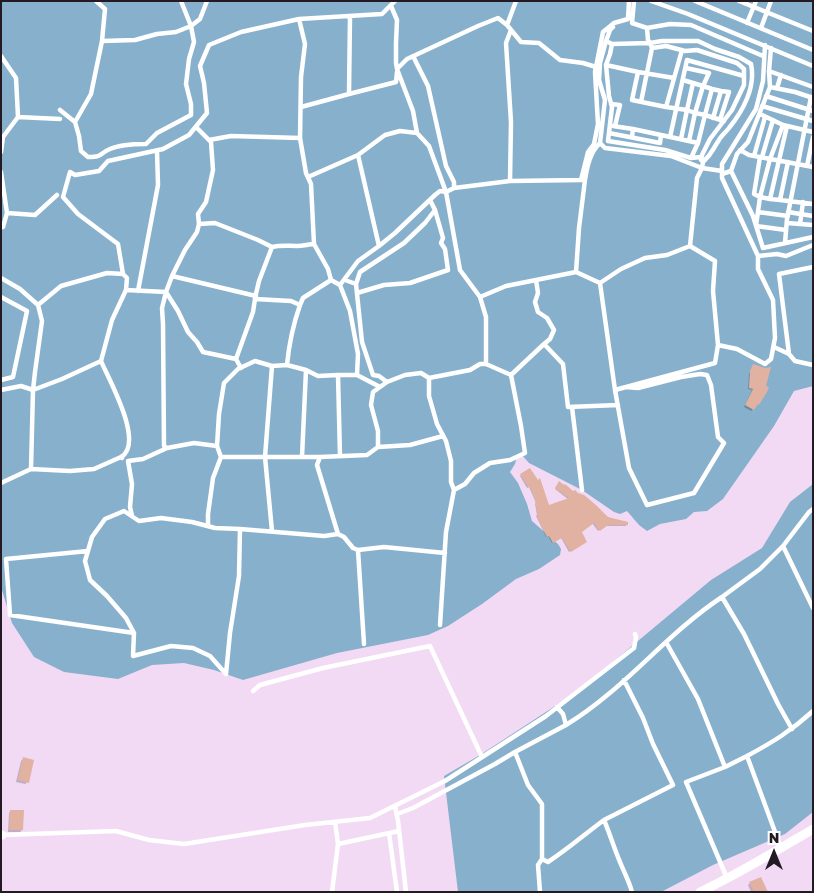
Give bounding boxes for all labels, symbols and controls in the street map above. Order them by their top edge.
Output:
north arrow [749,828,799,878]
text: N [769,829,779,846]

